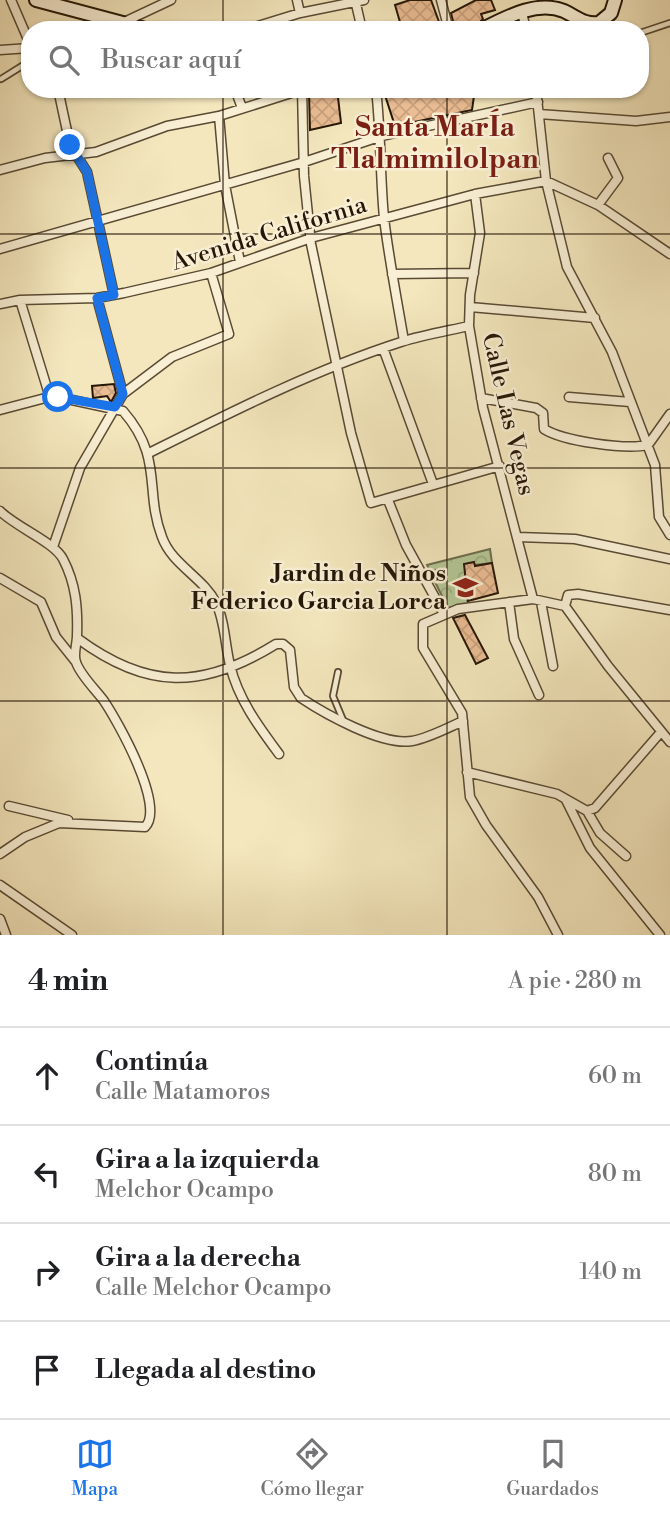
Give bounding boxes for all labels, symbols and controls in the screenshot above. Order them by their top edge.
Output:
search box [21,21,649,98]
icon: search [45,41,83,79]
text: Buscar aquí [101,44,241,76]
district label: Santa MarÍa Tlalmimilolpan [331,108,539,177]
route end [54,129,85,160]
street label: Avenida California [167,190,371,278]
street label: Calle Las Vegas [475,330,541,498]
route start [42,381,73,412]
place label: Jardin de Niños Federico Garcia Lorca [191,559,447,617]
school or university icon: Jardin de Niños Federico Garcia Lorca [452,573,480,601]
text: 4 min [28,962,108,1000]
text: A pie · 280 m [508,967,642,995]
text: Continúa [95,1046,208,1078]
icon: ahead [28,1057,66,1095]
text: 60 m [588,1062,642,1090]
text: Calle Matamoros [95,1078,270,1106]
text: Gira a la izquierda [95,1144,319,1176]
icon: left [28,1155,66,1193]
text: 80 m [588,1160,642,1188]
text: Melchor Ocampo [95,1176,274,1204]
text: Gira a la derecha [95,1242,301,1274]
icon: right [28,1253,66,1291]
text: 140 m [579,1258,642,1286]
text: Calle Melchor Ocampo [95,1274,331,1302]
icon: arrive [28,1351,66,1389]
text: Llegada al destino [95,1354,316,1386]
tab: Mapa [71,1435,118,1501]
tab: Cómo llegar [260,1435,364,1501]
tab: Guardados [506,1435,599,1501]

